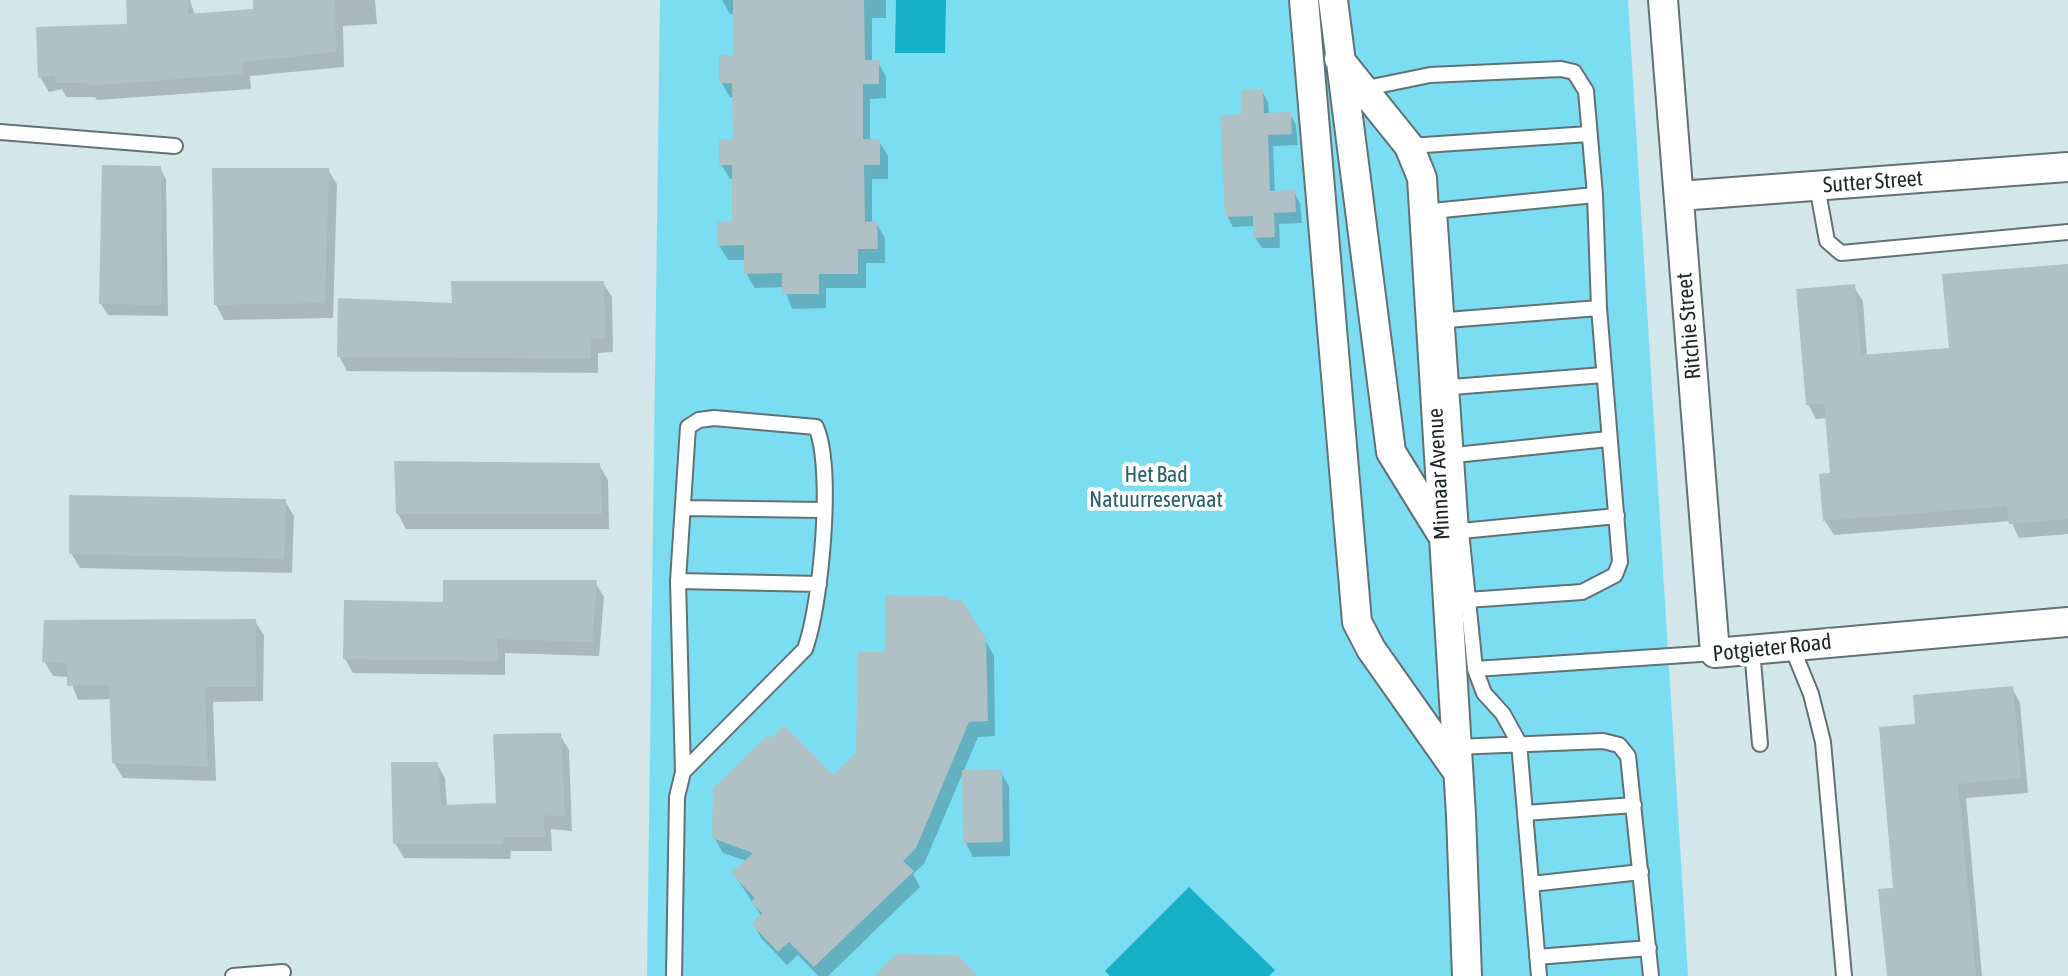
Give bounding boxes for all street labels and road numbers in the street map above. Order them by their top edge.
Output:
street label: Sutter Street [1822,165,1924,199]
street label: Ritchie Street [1671,271,1707,381]
street label: Minnaar Avenue [1422,407,1456,541]
street label: Potgieter Road [1711,629,1833,667]

